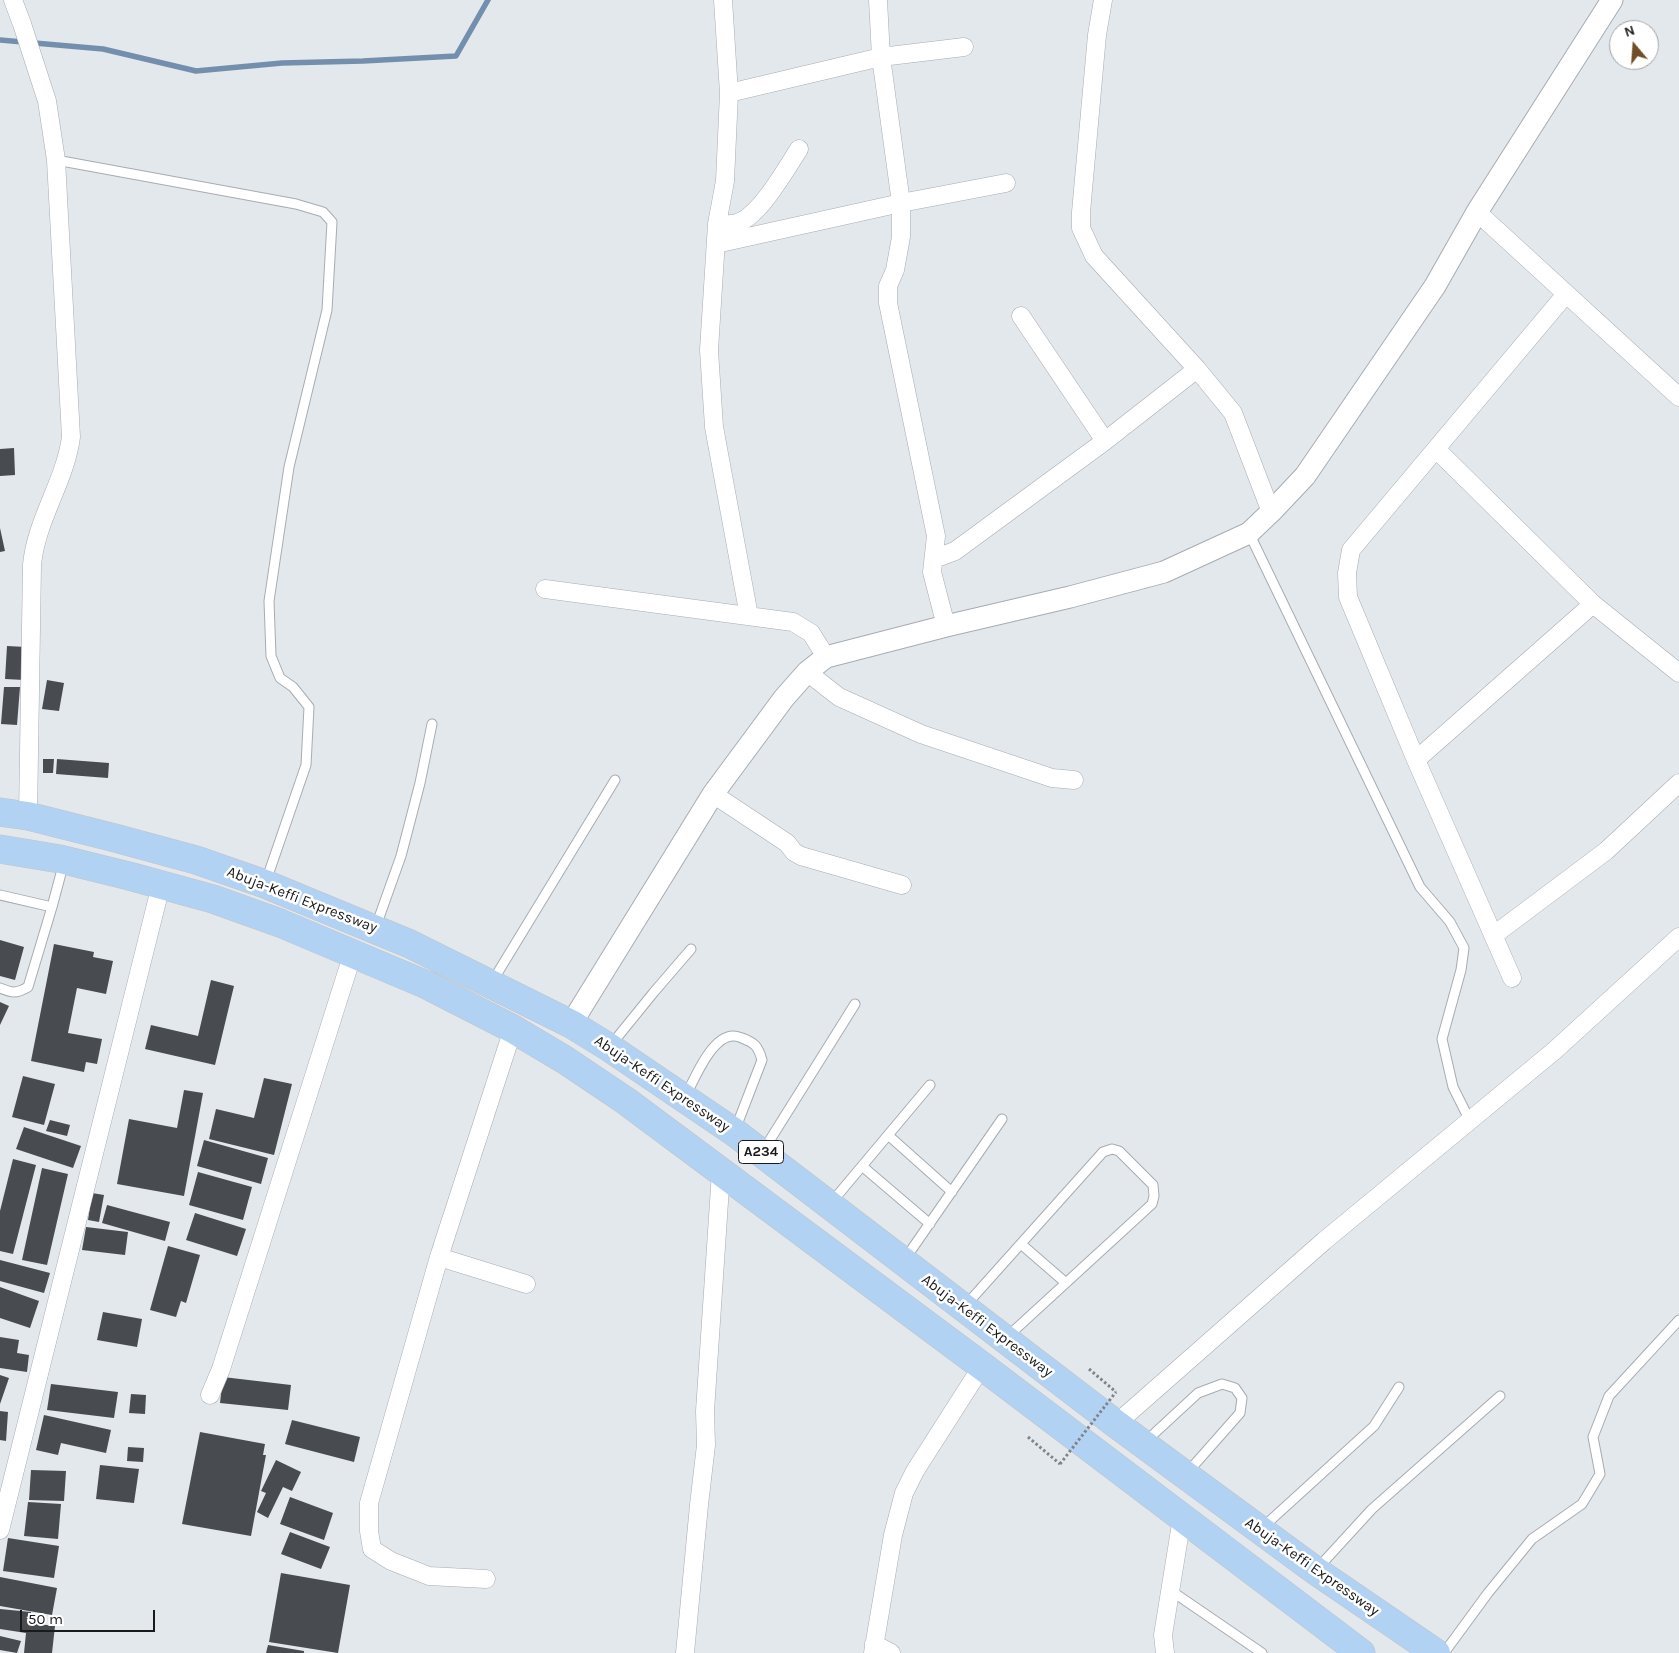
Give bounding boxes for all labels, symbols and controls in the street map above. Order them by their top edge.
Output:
north arrow [1609,20,1659,70]
text: N [1622,22,1637,41]
street label: Abuja-Keffi Expressway [224,863,380,937]
street label: Abuja-Keffi Expressway [591,1032,733,1136]
road number: A234 [738,1140,784,1164]
street label: Abuja-Keffi Expressway [918,1271,1056,1381]
street label: Abuja-Keffi Expressway [1241,1514,1383,1620]
scale bar [22,1600,158,1632]
text: 50 m [28,1610,63,1628]

